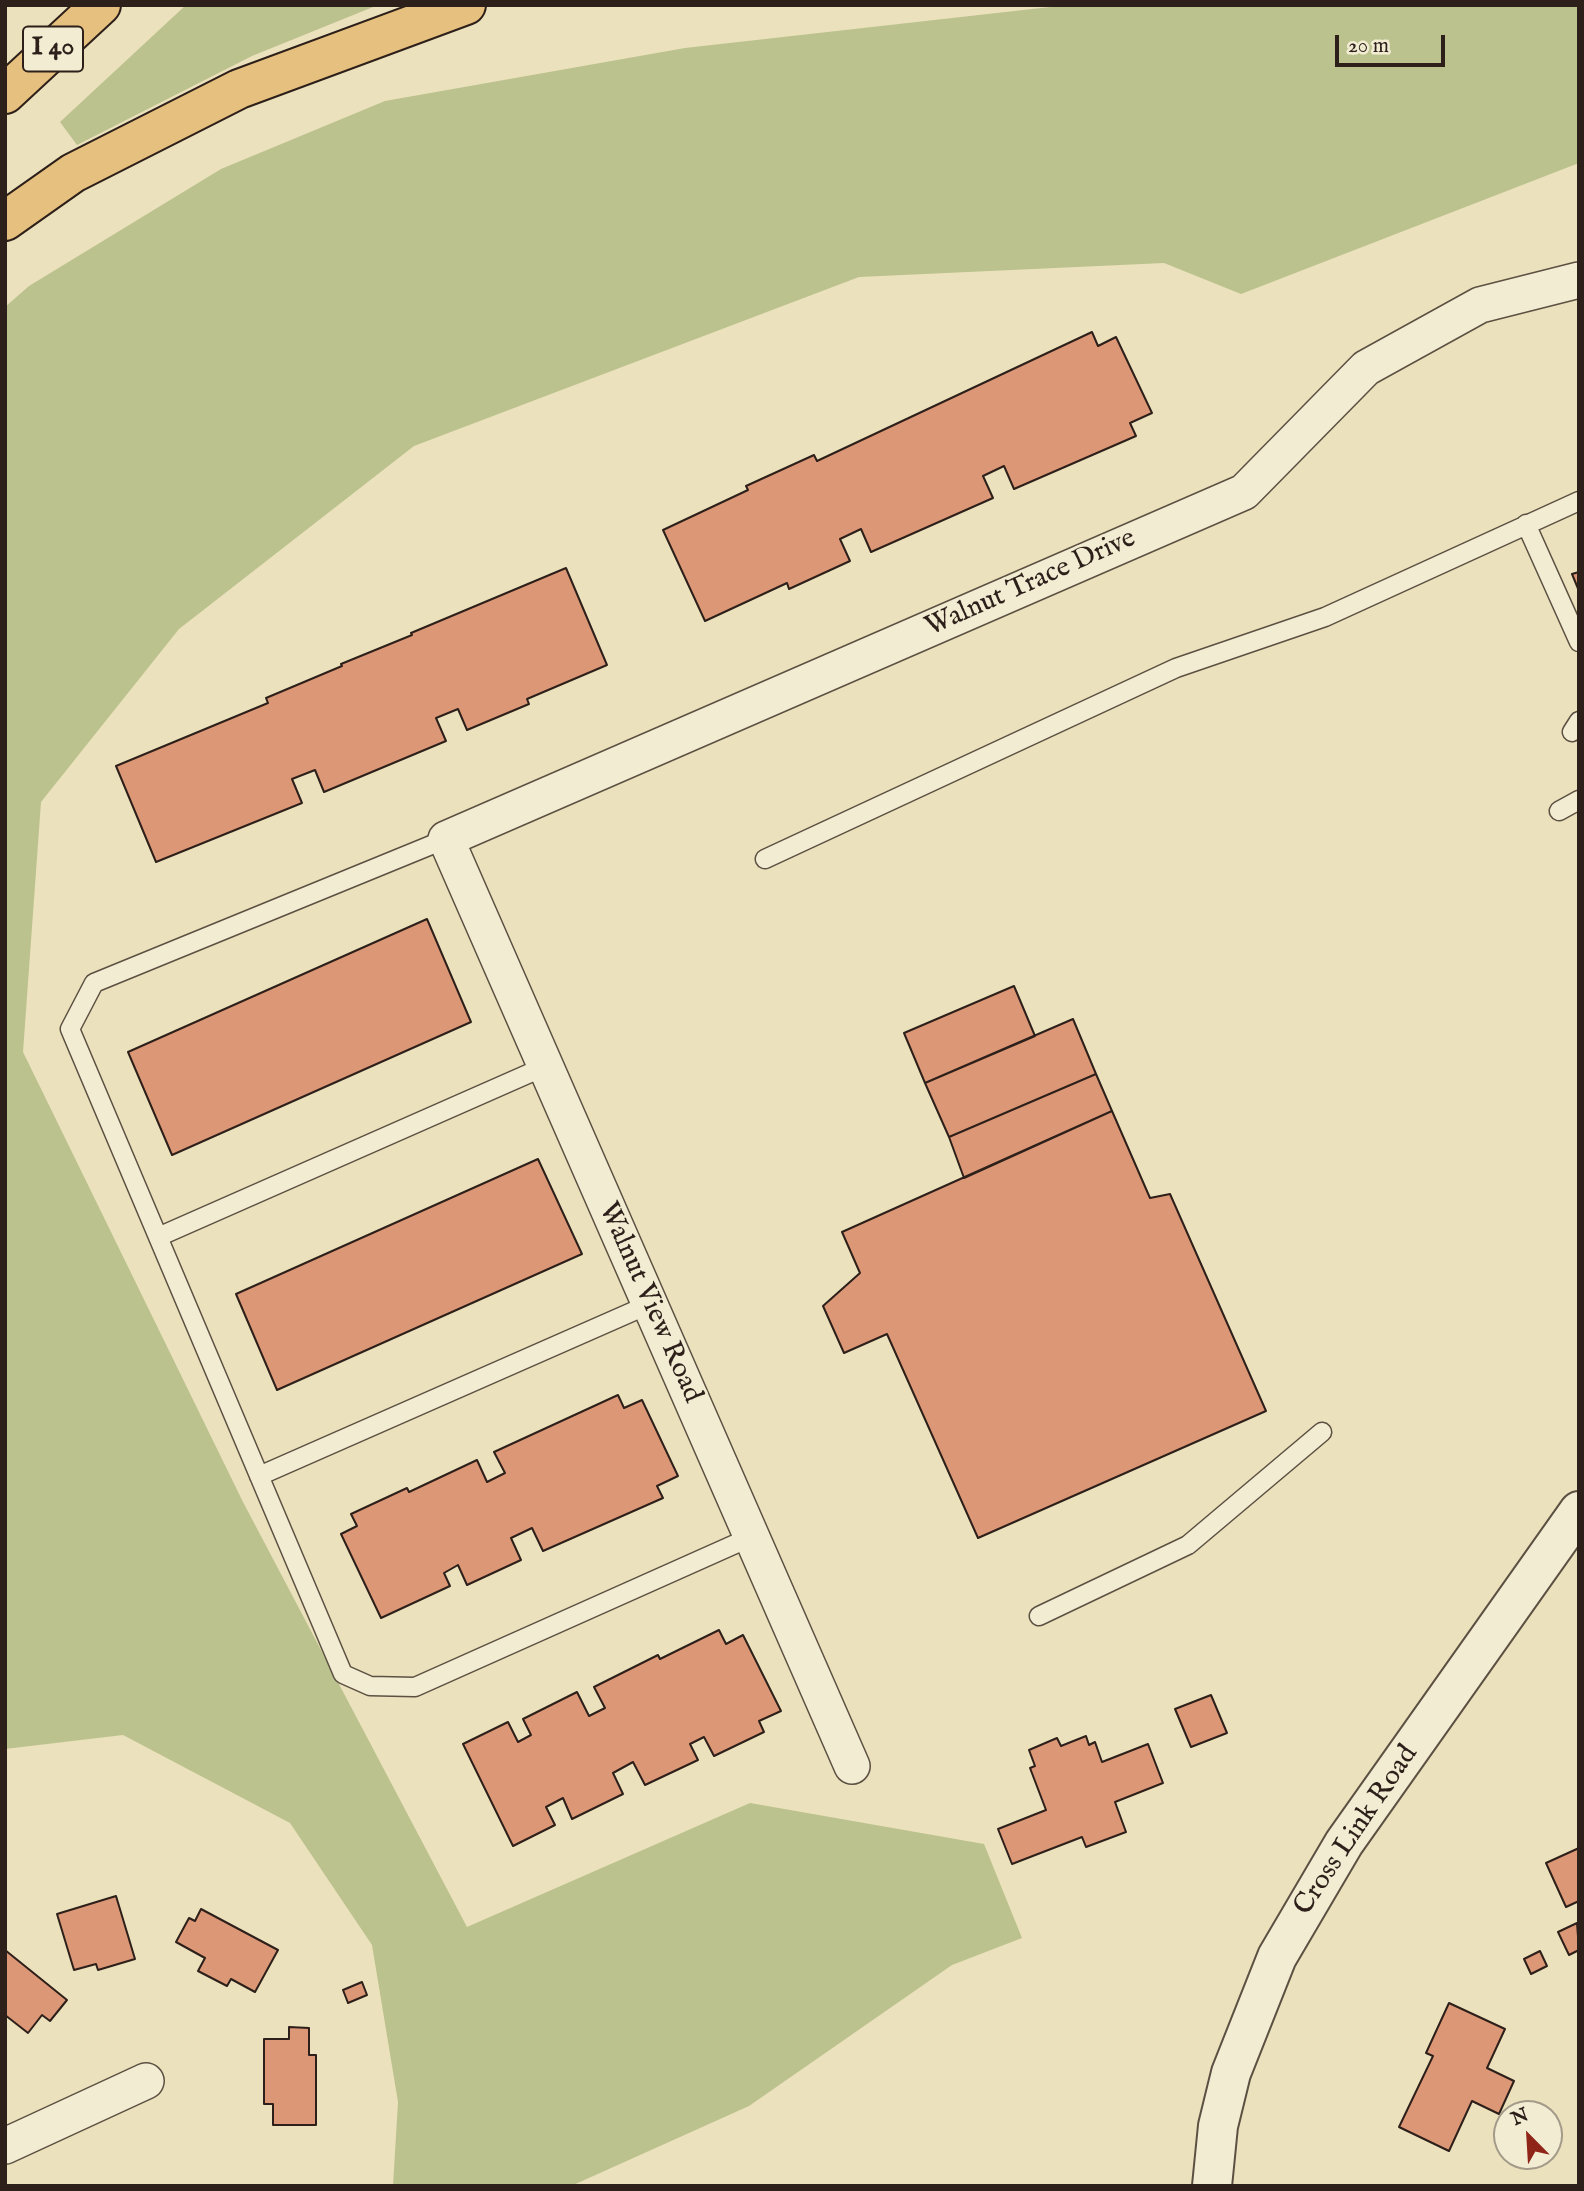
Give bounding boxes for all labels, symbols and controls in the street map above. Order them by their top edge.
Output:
scale bar [1339,21,1449,65]
road number: I 40 [23,26,83,72]
text: 20 m [1348,33,1389,60]
street label: Walnut Trace Drive [921,523,1141,645]
street label: Walnut View Road [590,1198,708,1408]
street label: Cross Link Road [1288,1740,1426,1922]
north arrow [1493,2100,1563,2170]
text: N [1508,2103,1533,2132]

